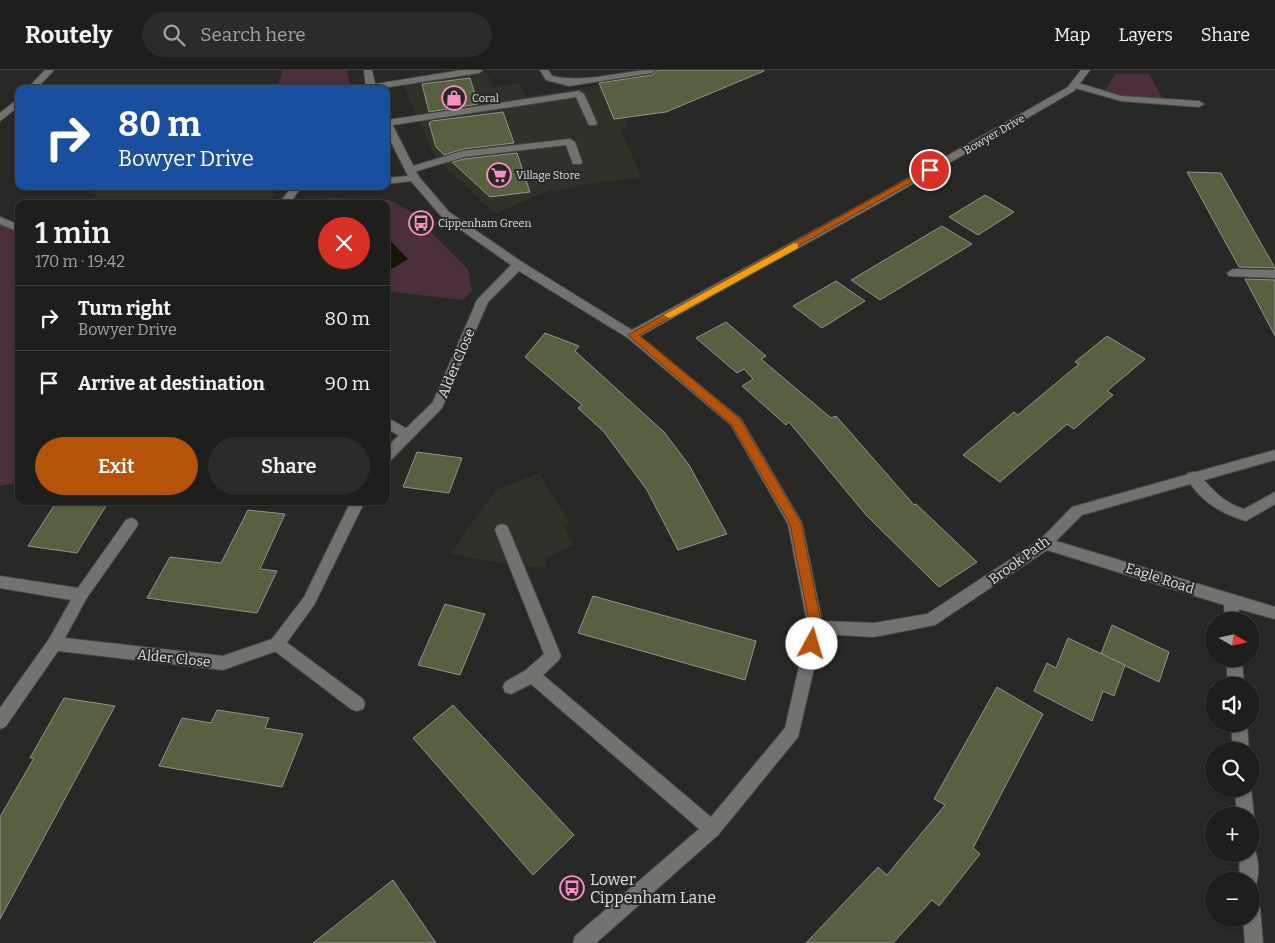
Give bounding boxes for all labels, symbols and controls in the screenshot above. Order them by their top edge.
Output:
search box [142,12,492,57]
text: Routely [25,21,112,49]
icon: search [160,21,188,49]
text: Search here [200,23,306,46]
text: Map [1054,24,1090,46]
text: Layers [1118,24,1173,46]
text: Share [1201,24,1250,46]
shop icon: Coral [441,85,467,111]
place label: Coral [472,92,499,105]
text: 80 m [118,103,201,145]
icon: right [35,105,100,170]
street label: Bowyer Drive [962,112,1027,157]
text: Bowyer Drive [118,145,254,172]
pin [909,149,951,191]
icon: arrive [916,156,944,184]
supermarket icon: Village Store [486,162,512,188]
place label: Village Store [516,169,580,182]
bus stop icon: Cippenham Green [408,210,434,236]
text: 1 min [35,215,110,251]
button: close [318,217,370,269]
place label: Cippenham Green [438,217,531,230]
text: 170 m · 19:42 [35,252,125,271]
text: Turn right [78,297,171,320]
icon: right [35,304,63,332]
text: 80 m [324,307,370,330]
text: Bowyer Drive [78,320,177,339]
street label: Alder Close [434,326,479,400]
icon: arrive [35,369,63,397]
text: Arrive at destination [78,372,265,395]
text: 90 m [325,372,370,395]
button: Exit [35,437,198,495]
button: Share [208,437,370,495]
street label: Brook Path [986,533,1053,588]
street label: Eagle Road [1123,559,1196,598]
north arrow [1205,612,1260,668]
map controls [1205,612,1260,927]
position arrow [785,617,837,669]
street label: Alder Close [136,646,212,671]
button: sound [1205,677,1260,732]
button: search [1205,742,1260,797]
button: + [1205,807,1260,862]
place label: Lower Cippenham Lane [590,870,716,907]
button: − [1205,872,1260,927]
bus stop icon: Lower Cippenham Lane [559,875,585,901]

